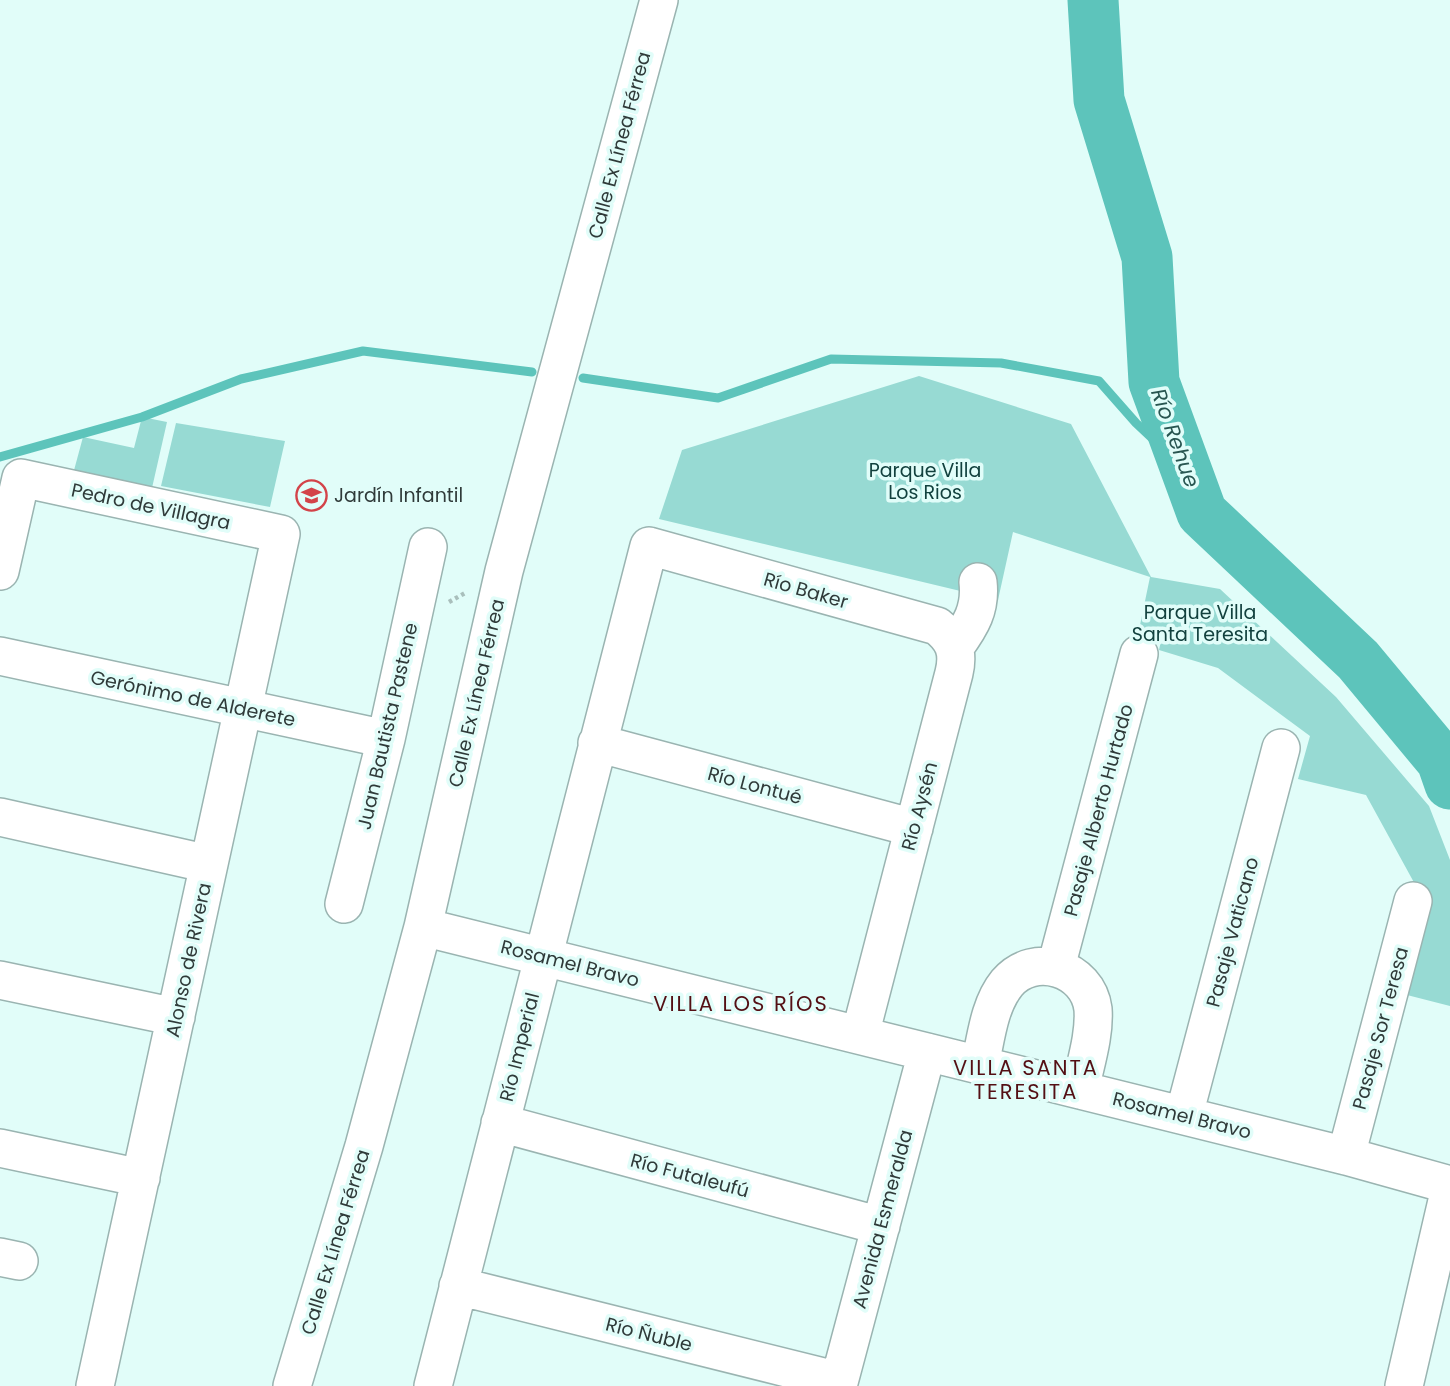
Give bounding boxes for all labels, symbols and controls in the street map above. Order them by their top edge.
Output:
street label: Calle Ex Línea Férrea [582,49,657,242]
water label: Río Rehue [1144,384,1207,491]
park label: Parque Villa Los Rios [869,457,981,506]
street label: Pedro de Villagra [69,476,233,537]
school or university icon: Jardín Infantil [294,478,328,512]
place label: Jardín Infantil [334,482,463,509]
street label: Río Baker [761,566,851,615]
street label: Calle Ex Línea Férrea [442,596,511,790]
park label: Parque Villa Santa Teresita [1132,599,1268,648]
street label: Juan Bautista Pastene [351,620,424,832]
street label: Gerónimo de Alderete [88,664,298,733]
street label: Pasaje Alberto Hurtado [1057,701,1140,919]
street label: Río Aysén [895,759,944,853]
street label: Río Lontué [705,760,805,811]
street label: Pasaje Vaticano [1199,854,1265,1010]
street label: Alonso de Rivera [159,880,218,1040]
street label: Rosamel Bravo [498,933,642,994]
street label: Pasaje Sor Teresa [1346,944,1415,1112]
district label: VILLA LOS RÍOS [653,989,829,1018]
street label: Río Imperial [493,990,546,1105]
district label: VILLA SANTA TERESITA [953,1053,1099,1106]
street label: Rosamel Bravo [1110,1085,1254,1146]
street label: Avenida Esmeralda [846,1127,919,1312]
street label: Calle Ex Línea Férrea [294,1146,377,1338]
street label: Río Futaleufú [627,1147,752,1204]
street label: Río Ñuble [603,1311,695,1358]

